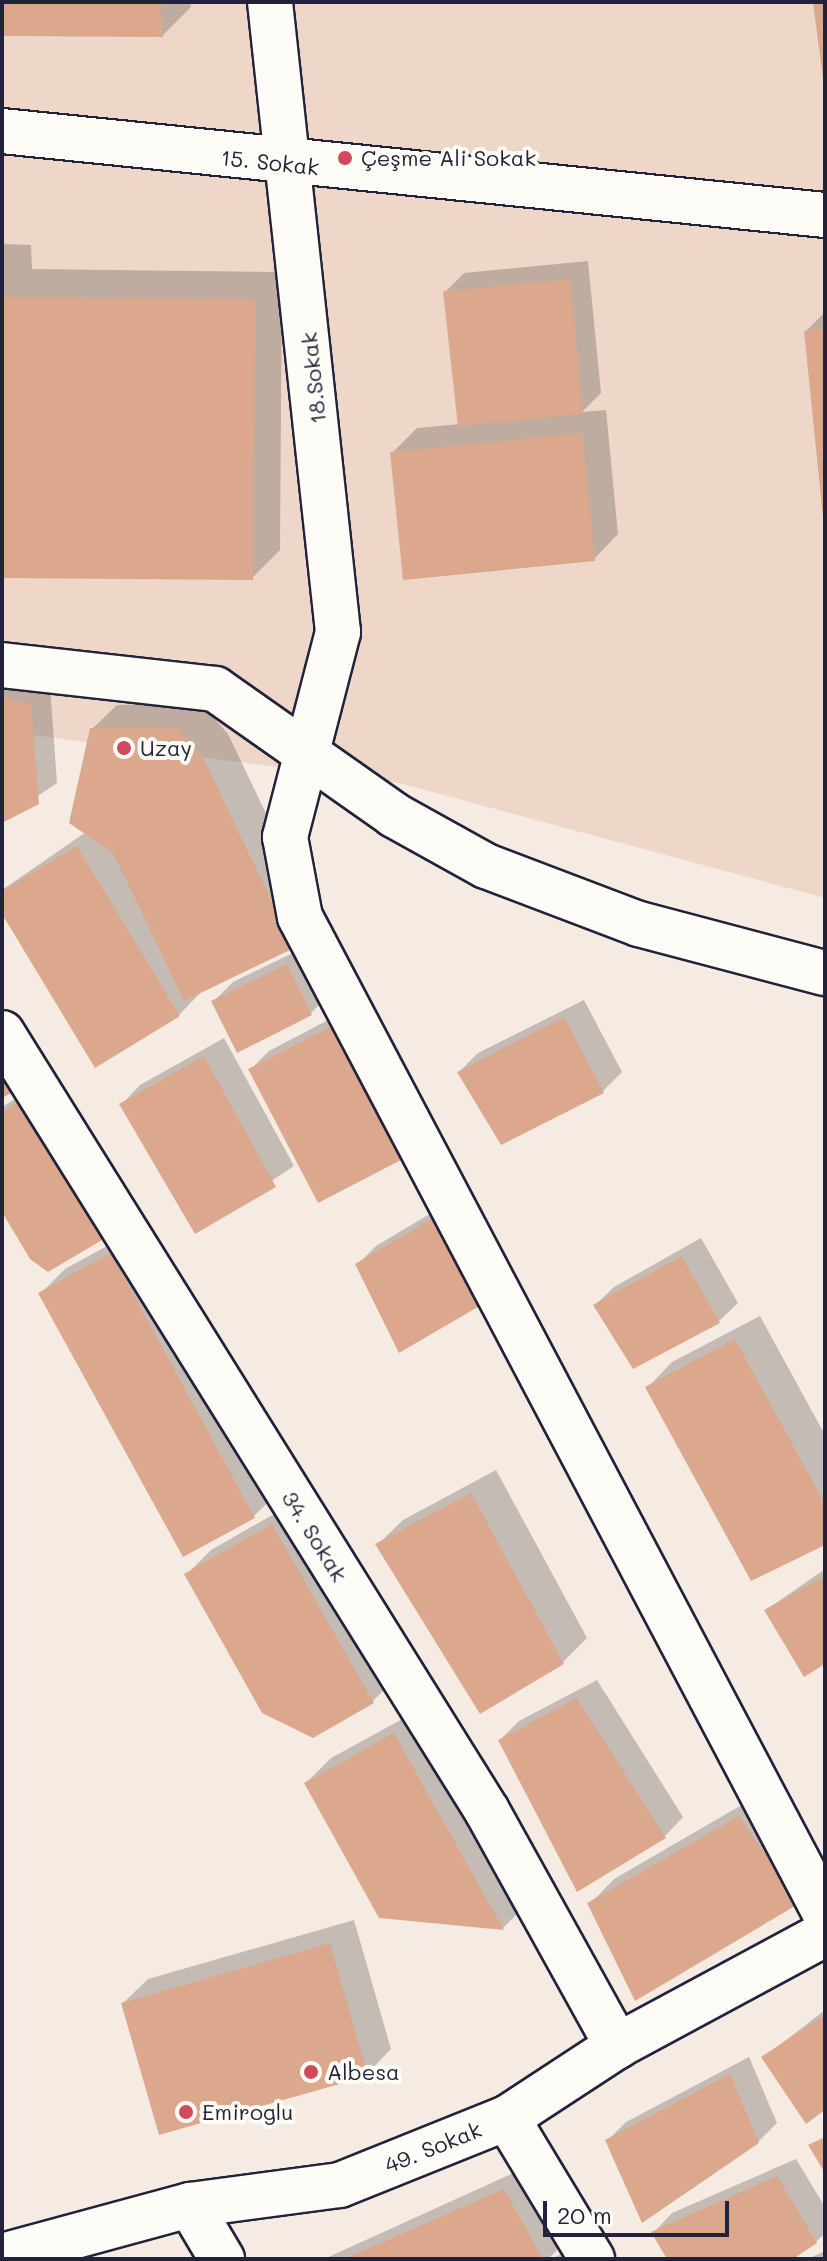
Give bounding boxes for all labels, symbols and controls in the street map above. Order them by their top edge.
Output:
street label: 15. Sokak [220,144,320,180]
place label: Çeşme Ali Sokak [361,145,536,171]
marker: Çeşme Ali Sokak [336,149,354,167]
street label: 18.Sokak [295,331,331,425]
place label: Uzay [140,735,192,761]
marker: Uzay [115,739,133,757]
street label: 34. Sokak [277,1486,353,1586]
place label: Albesa [327,2059,400,2085]
marker: Albesa [302,2063,320,2081]
place label: Emiroglu [202,2099,293,2125]
marker: Emiroglu [177,2103,195,2121]
street label: 49. Sokak [381,2116,485,2178]
scale bar [547,2185,733,2235]
text: 20 m [557,2199,612,2230]

